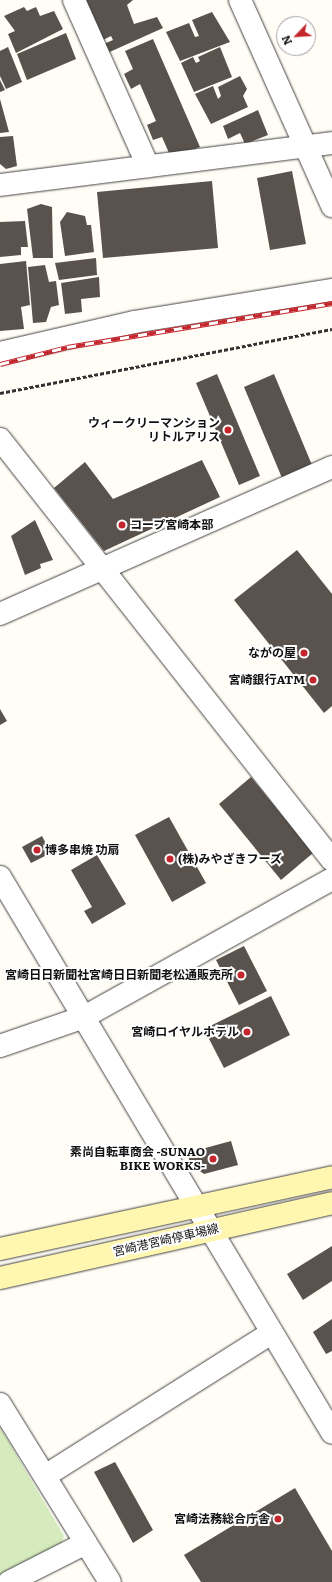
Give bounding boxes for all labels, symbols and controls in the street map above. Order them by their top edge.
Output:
north arrow [276,16,316,56]
text: N [277,33,295,48]
place label: ウィークリーマンション リトルアリス [88,416,220,444]
marker: ウィークリーマンション リトルアリス [223,425,233,435]
place label: コープ宮崎本部 [130,518,214,532]
marker: コープ宮崎本部 [117,520,127,530]
place label: ながの屋 [248,646,296,660]
marker: ながの屋 [299,648,309,658]
place label: 宮崎銀行ATM [228,673,305,687]
marker: 宮崎銀行ATM [308,675,318,685]
place label: 博多串焼 功扇 [45,843,119,857]
marker: 博多串焼 功扇 [32,845,42,855]
place label: (株)みやざきフーズ [178,852,283,866]
marker: (株)みやざきフーズ [165,854,175,864]
place label: 宮崎日日新聞社宮崎日日新聞老松通販売所 [5,968,233,982]
marker: 宮崎日日新聞社宮崎日日新聞老松通販売所 [236,970,246,980]
place label: 宮崎ロイヤルホテル [131,1025,239,1039]
marker: 宮崎ロイヤルホテル [242,1027,252,1037]
place label: 素尚自転車商会 -SUNAO BIKE WORKS- [70,1145,205,1173]
marker: 素尚自転車商会 -SUNAO BIKE WORKS- [208,1154,218,1164]
street label: 宮崎港宮崎停車場線 [112,1221,220,1259]
place label: 宮崎法務総合庁舎 [174,1512,270,1526]
marker: 宮崎法務総合庁舎 [273,1514,283,1524]

